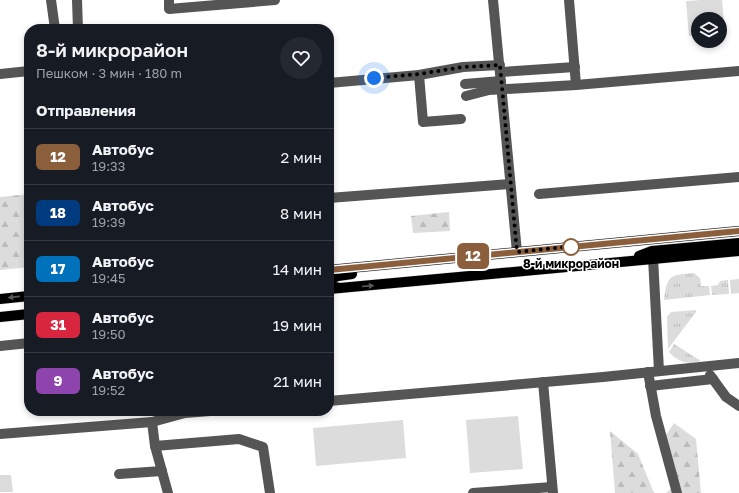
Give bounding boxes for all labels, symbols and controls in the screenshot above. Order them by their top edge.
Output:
map controls [691,12,727,48]
button: layers [691,12,727,48]
button: heart [280,37,322,79]
text: 8-й микрорайон [36,38,188,61]
text: Пешком · 3 мин · 180 m [36,65,182,81]
your location [364,68,384,88]
text: Отправления [36,101,136,119]
text: Автобус [92,140,154,158]
text: 12 [50,148,66,165]
text: 2 мин [280,148,322,166]
text: 19:33 [92,158,125,174]
text: Автобус [92,196,154,214]
text: 18 [50,204,66,221]
text: 8 мин [280,204,322,222]
text: 19:39 [92,214,126,230]
marker: 8-й микрорайон [562,238,580,256]
line badge: 12 [455,243,491,269]
text: 12 [465,247,481,264]
text: Автобус [92,252,154,270]
place label: 8-й микрорайон [523,256,619,271]
text: 17 [51,260,65,277]
text: 14 мин [273,260,322,278]
text: 19:45 [92,270,126,286]
one-way arrow [362,282,374,289]
one-way arrow [8,294,21,301]
text: Автобус [92,308,154,326]
text: 31 [50,316,66,333]
text: 19 мин [273,316,322,334]
text: 19:50 [92,326,126,342]
text: Автобус [92,364,154,382]
text: 9 [54,372,62,389]
text: 21 мин [273,372,322,390]
text: 19:52 [92,382,125,398]

